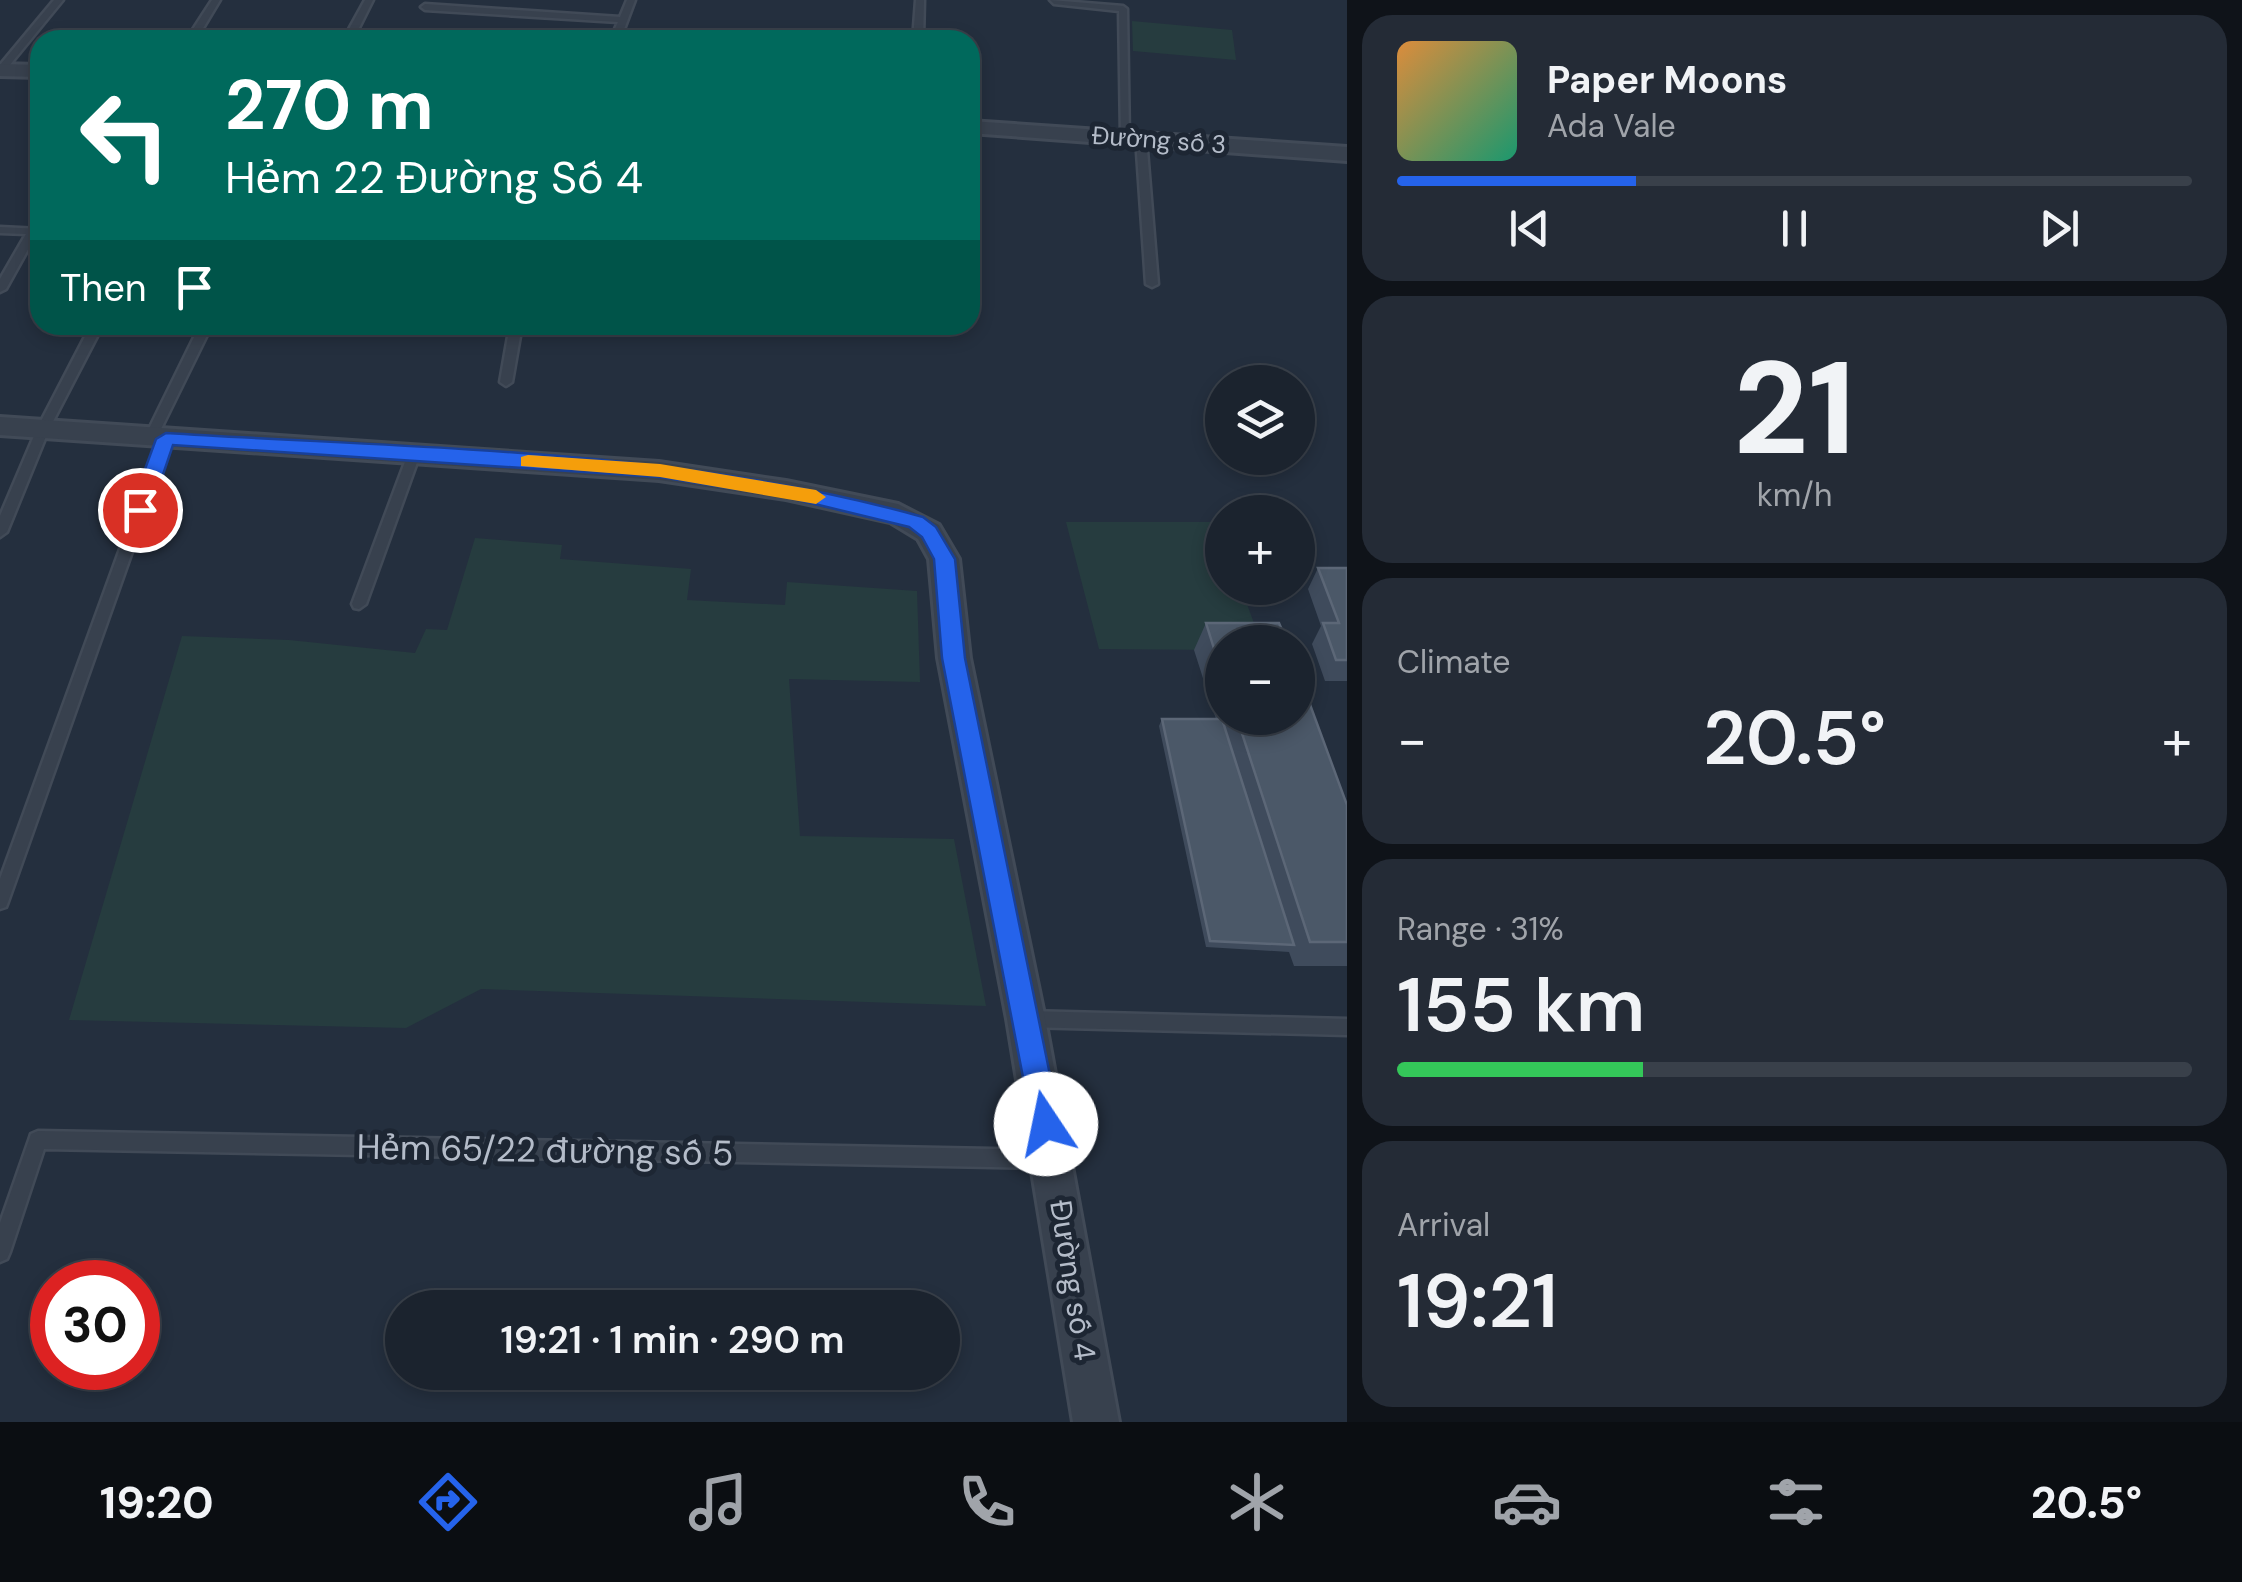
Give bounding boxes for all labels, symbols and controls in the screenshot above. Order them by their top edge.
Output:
text: Paper Moons [1547,55,1787,105]
text: 270 m [225,60,434,151]
icon: left [60,70,190,200]
text: Ada Vale [1547,105,1676,147]
street label: Đường số 3 [1091,119,1227,161]
text: Hẻm 22 Đường Số 4 [225,148,643,207]
icon: previous [1502,201,1557,256]
icon: pause [1767,201,1822,256]
icon: next [2032,201,2087,256]
icon: arrive [167,260,222,315]
text: Then [60,263,147,313]
text: 21 [1733,324,1856,493]
map controls [1205,365,1315,735]
button: layers [1205,365,1315,475]
pin [98,468,183,553]
text: km/h [1757,474,1832,516]
icon: arrive [113,483,168,538]
button: + [1205,495,1315,605]
button: − [1205,625,1315,735]
text: Climate [1397,641,1511,683]
text: 20.5° [1703,690,1886,787]
text: − [1397,704,1427,776]
text: + [2162,704,2192,776]
text: Range · 31% [1397,908,1564,950]
text: 155 km [1397,957,1645,1054]
position arrow [994,1072,1098,1176]
street label: Hẻm 65/22 đường số 5 [356,1124,734,1176]
street label: Đường số 4 [1041,1197,1105,1363]
text: Arrival [1397,1204,1490,1246]
text: 19:21 [1397,1253,1558,1350]
speed limit sign: 30 [30,1260,160,1390]
text: 19:21 · 1 min · 290 m [501,1315,844,1365]
icon: directions [413,1467,483,1537]
icon: music [683,1467,753,1537]
icon: phone [952,1467,1022,1537]
icon: climate [1222,1467,1292,1537]
icon: car [1492,1467,1562,1537]
icon: filters [1761,1467,1831,1537]
text: 19:20 [100,1473,214,1532]
text: 20.5° [2031,1473,2142,1532]

